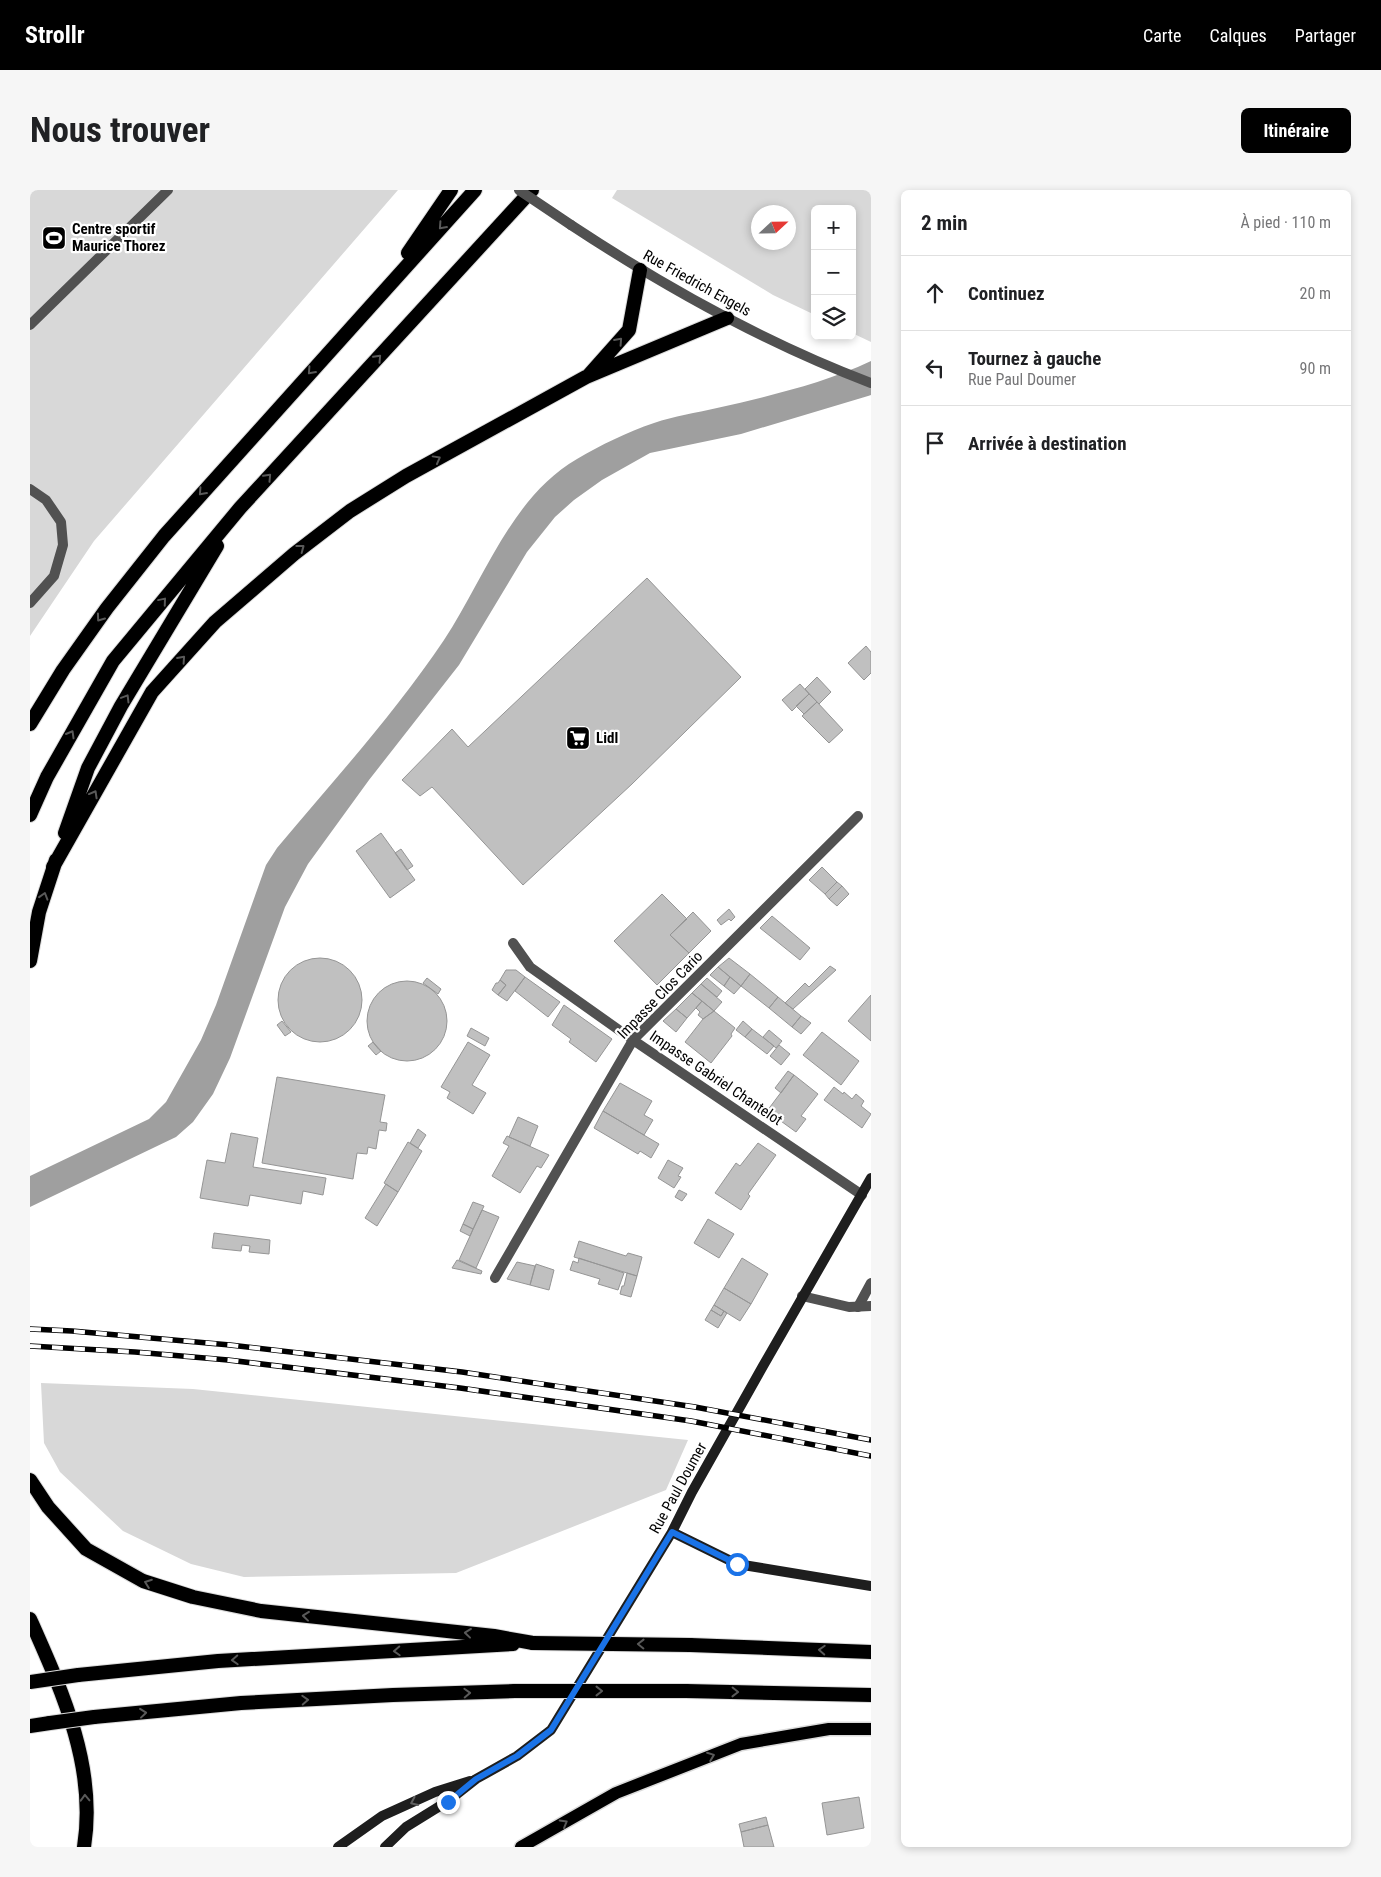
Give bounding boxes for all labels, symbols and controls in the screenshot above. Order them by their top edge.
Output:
text: Strollr [25,21,85,49]
text: Carte [1143,25,1182,46]
text: Calques [1210,25,1267,46]
text: Partager [1295,25,1356,46]
button: Itinéraire [1241,108,1351,153]
text: Nous trouver [30,110,210,151]
north arrow [751,205,796,250]
map controls [811,205,856,340]
button: + [811,205,856,250]
text: 2 min [921,211,968,235]
text: À pied · 110 m [1240,213,1331,232]
place label: Centre sportif Maurice Thorez [72,220,166,255]
one-way arrow [439,221,448,230]
sports icon: Centre sportif Maurice Thorez [41,225,67,251]
street label: Rue Friedrich Engels [640,246,754,320]
button: − [811,250,856,295]
icon: ahead [921,279,949,307]
text: Continuez [968,282,1045,305]
text: 20 m [1299,284,1331,303]
button: layers [811,295,856,340]
one-way arrow [613,337,622,346]
text: Tournez à gauche [968,347,1101,370]
one-way arrow [372,354,381,363]
icon: left [921,354,949,382]
text: 90 m [1299,359,1331,378]
one-way arrow [308,366,317,375]
text: Rue Paul Doumer [968,370,1076,389]
icon: arrive [921,429,949,457]
text: Arrivée à destination [968,432,1127,455]
one-way arrow [431,455,440,465]
one-way arrow [262,474,271,483]
one-way arrow [199,487,208,496]
one-way arrow [295,546,304,554]
one-way arrow [157,598,165,607]
one-way arrow [97,612,106,622]
one-way arrow [176,655,185,664]
one-way arrow [119,695,129,704]
supermarket icon: Lidl [565,725,591,751]
place label: Lidl [596,729,618,747]
one-way arrow [65,731,75,740]
one-way arrow [88,791,98,800]
one-way arrow [39,893,49,901]
street label: Impasse Clos Cario [614,947,706,1043]
street label: Impasse Gabriel Chantelot [646,1027,786,1129]
street label: Rue Paul Doumer [646,1439,711,1537]
route start [726,1553,749,1576]
one-way arrow [144,1579,153,1589]
one-way arrow [302,1611,310,1622]
one-way arrow [464,1628,472,1639]
one-way arrow [637,1639,644,1649]
one-way arrow [393,1645,401,1656]
one-way arrow [818,1645,826,1655]
one-way arrow [231,1655,239,1666]
one-way arrow [596,1686,603,1696]
one-way arrow [463,1687,471,1698]
one-way arrow [732,1687,739,1697]
one-way arrow [301,1694,309,1705]
one-way arrow [139,1707,147,1718]
one-way arrow [706,1752,715,1762]
route end [437,1791,460,1814]
one-way arrow [80,1794,91,1802]
one-way arrow [410,1795,419,1806]
one-way arrow [558,1819,567,1829]

